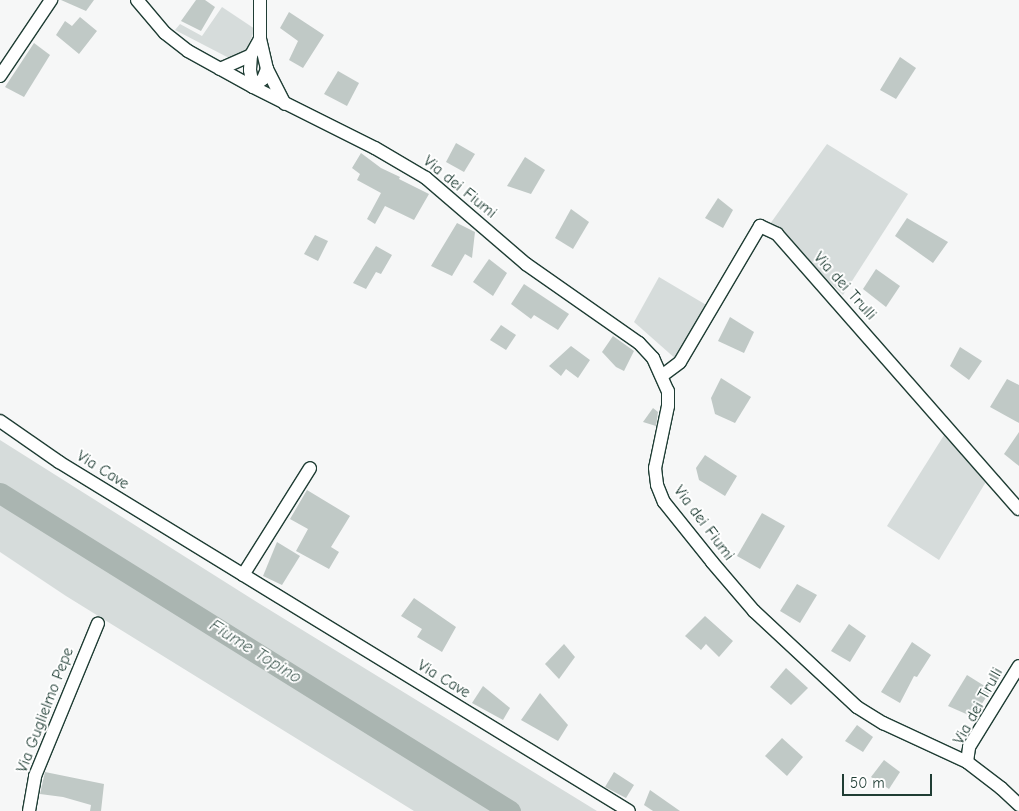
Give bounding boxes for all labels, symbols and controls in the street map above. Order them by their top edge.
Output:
street label: Via dei Fiumi [419,151,501,223]
street label: Via dei Trulli [809,248,881,324]
street label: Via Cave [73,446,133,494]
street label: Via dei Fiumi [669,482,739,564]
water label: Fiume Topino [205,615,305,689]
street label: Via Guglielmo Pepe [12,645,78,775]
street label: Via Cave [414,656,474,702]
street label: Via dei Trulli [949,664,1007,748]
scale bar [844,764,934,796]
text: 50 m [850,774,885,792]

